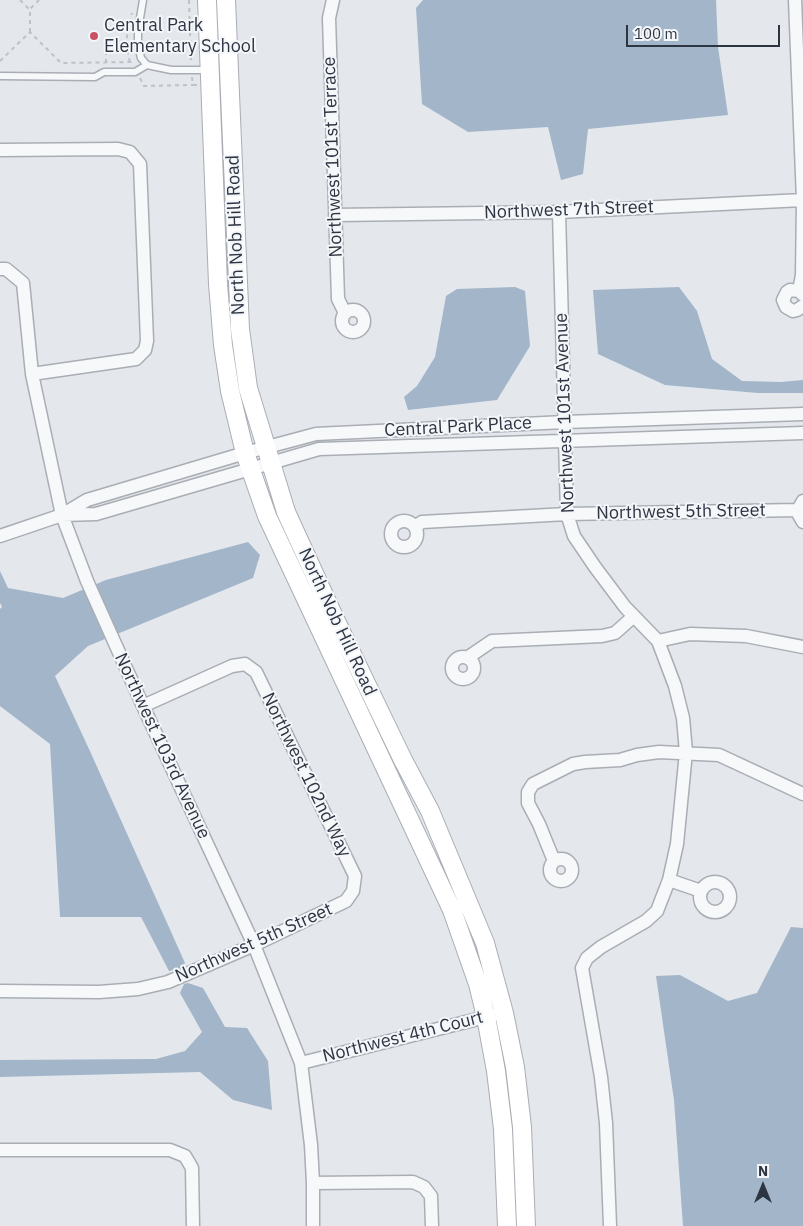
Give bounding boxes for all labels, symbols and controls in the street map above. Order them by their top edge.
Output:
place label: Central Park Elementary School [104,15,256,58]
scale bar [628,15,782,47]
text: 100 m [634,24,678,43]
marker: Central Park Elementary School [88,30,100,42]
street label: Northwest 101st Terrace [319,56,347,258]
street label: North Nob Hill Road [222,155,250,315]
street label: Northwest 7th Street [484,196,654,224]
street label: Northwest 101st Avenue [551,312,579,514]
street label: Central Park Place [384,412,532,442]
street label: Northwest 5th Street [596,500,766,524]
street label: North Nob Hill Road [293,545,381,699]
street label: Northwest 103rd Avenue [109,650,215,842]
street label: Northwest 102nd Way [257,689,355,861]
street label: Northwest 5th Street [172,899,336,987]
street label: Northwest 4th Court [320,1007,486,1067]
north arrow [738,1161,788,1211]
text: N [758,1162,768,1180]

